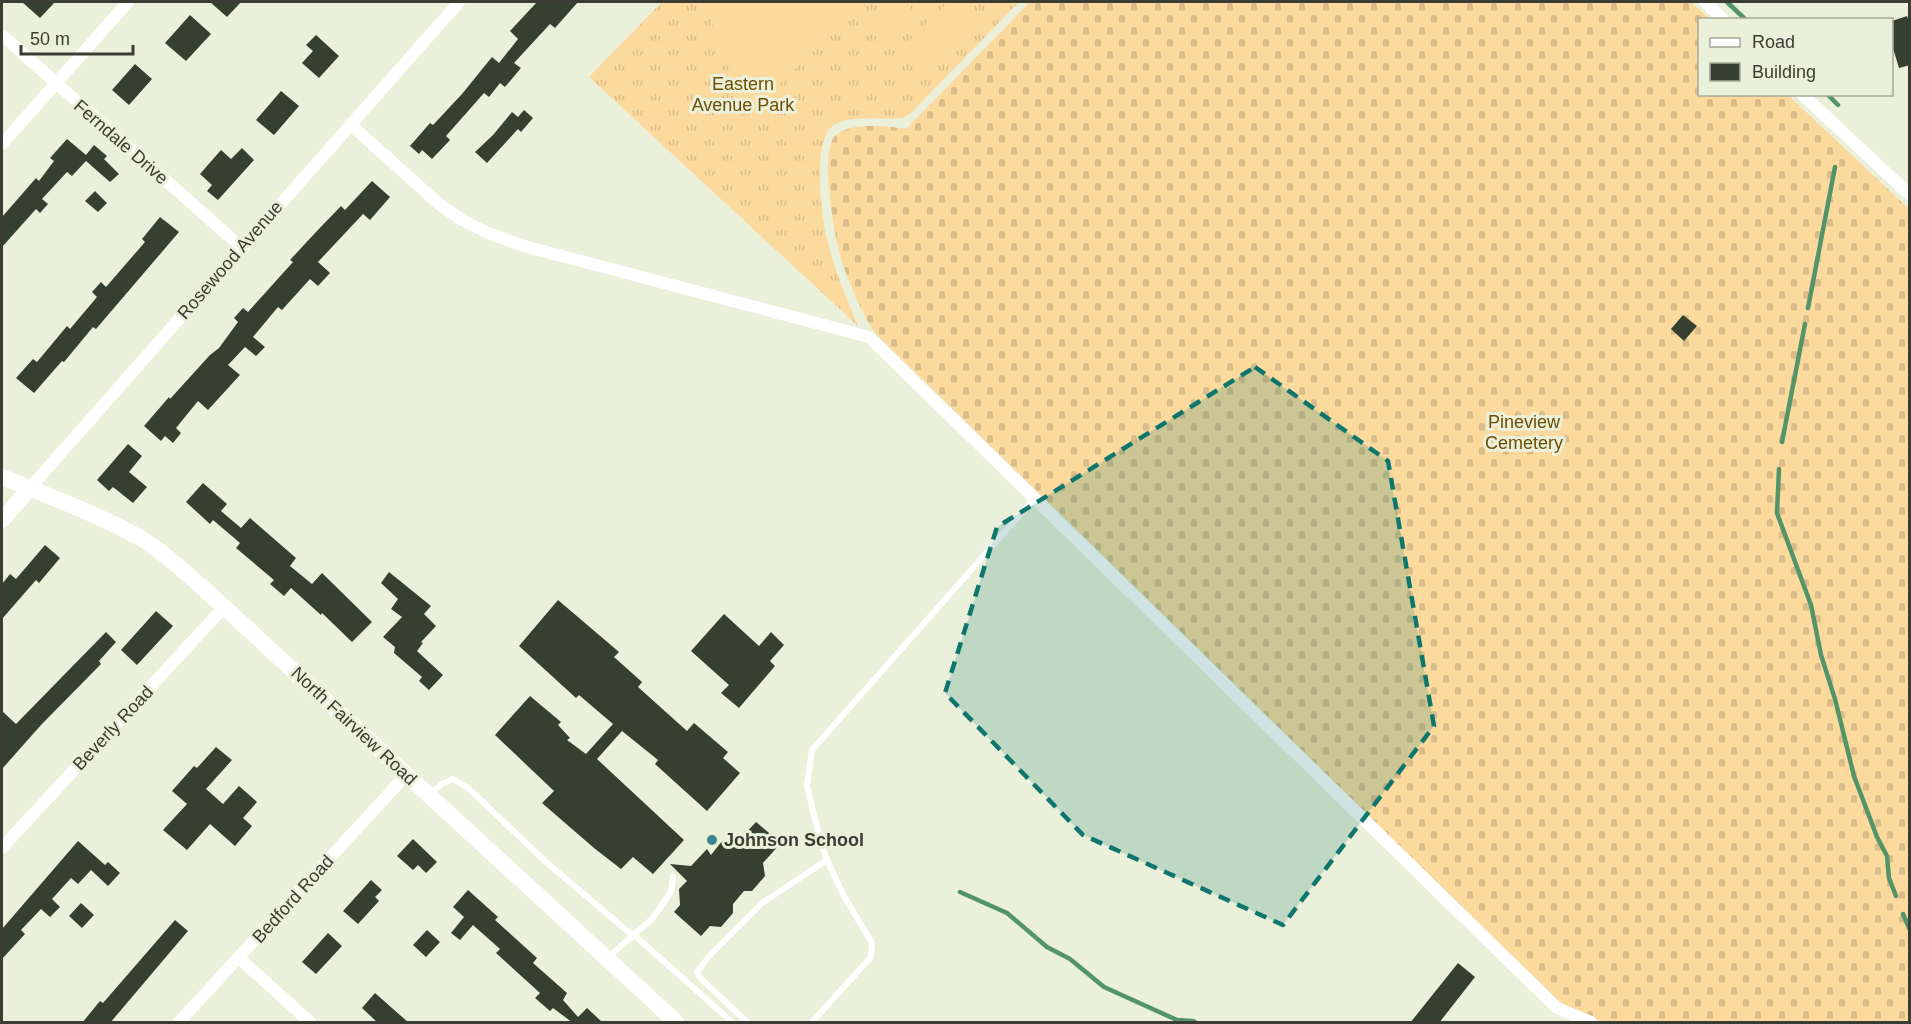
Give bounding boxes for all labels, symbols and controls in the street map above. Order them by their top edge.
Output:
scale bar [21,18,134,56]
legend [1698,18,1893,96]
text: 50 m [30,29,70,49]
text: Road [1752,32,1795,52]
text: Building [1752,62,1816,82]
park label: Eastern Avenue Park [692,74,795,115]
street label: Ferndale Drive [70,96,172,188]
street label: Rosewood Avenue [173,197,287,323]
park label: Pineview Cemetery [1485,412,1563,453]
street label: North Fairview Road [287,663,421,789]
street label: Beverly Road [69,682,157,774]
place label: Johnson School [724,830,864,850]
marker: Johnson School [705,833,719,847]
street label: Bedford Road [248,851,338,947]

